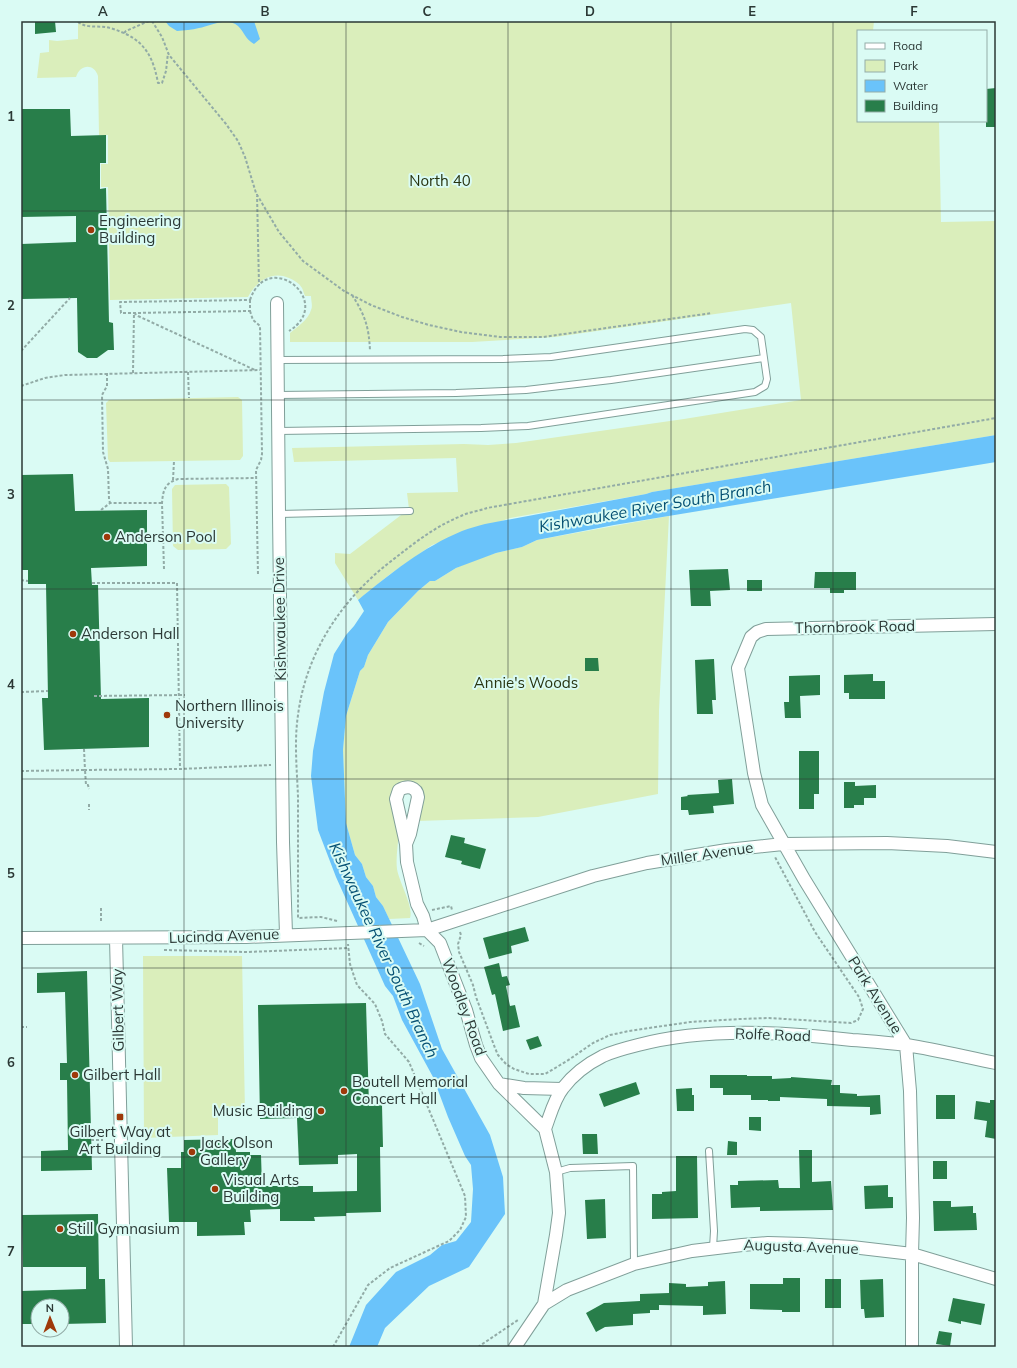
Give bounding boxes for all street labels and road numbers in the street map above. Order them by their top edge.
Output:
street label: Kishwaukee Drive [269,557,290,681]
street label: Thornbrook Road [795,616,915,637]
street label: Miller Avenue [659,838,754,869]
street label: Lucinda Avenue [168,924,280,947]
street label: Park Avenue [844,952,907,1037]
street label: Woodley Road [438,956,491,1058]
street label: Gilbert Way [107,968,128,1052]
street label: Rolfe Road [735,1024,811,1045]
street label: Augusta Avenue [743,1235,859,1258]

